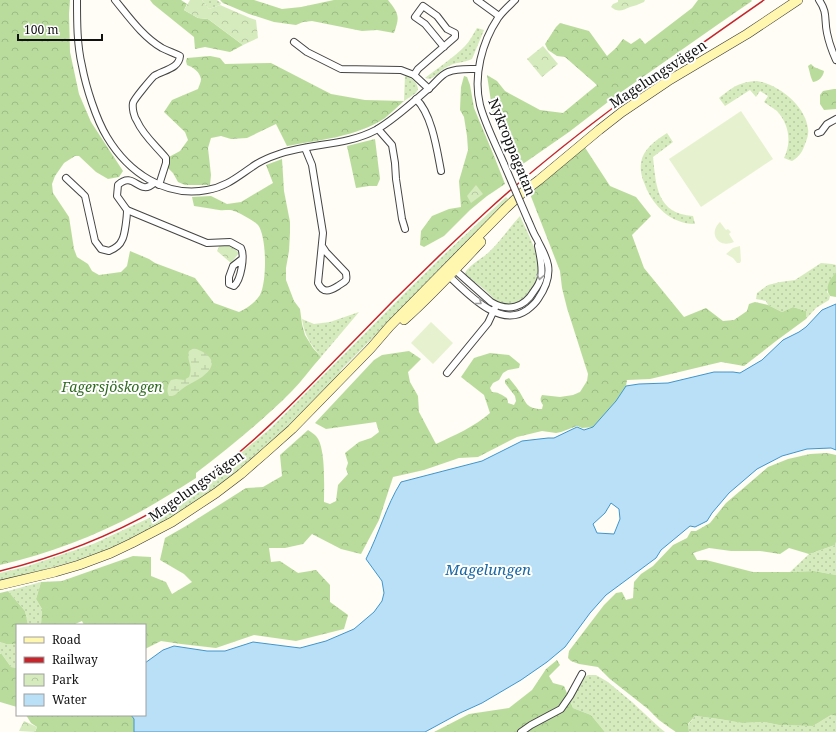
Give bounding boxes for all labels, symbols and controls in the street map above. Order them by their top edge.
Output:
scale bar [18,16,102,42]
text: 100 m [24,21,59,38]
street label: Magelungsvägen [606,35,710,112]
street label: Nykroppagatan [484,95,541,198]
one-way arrow [536,274,545,280]
one-way arrow [474,297,481,304]
park label: Fagersjöskogen [61,377,163,396]
street label: Magelungsvägen [144,446,247,526]
water label: Magelungen [444,559,531,579]
legend [16,624,146,716]
text: Road [52,631,82,648]
text: Railway [52,651,98,668]
text: Park [52,671,80,688]
text: Water [52,691,87,708]

